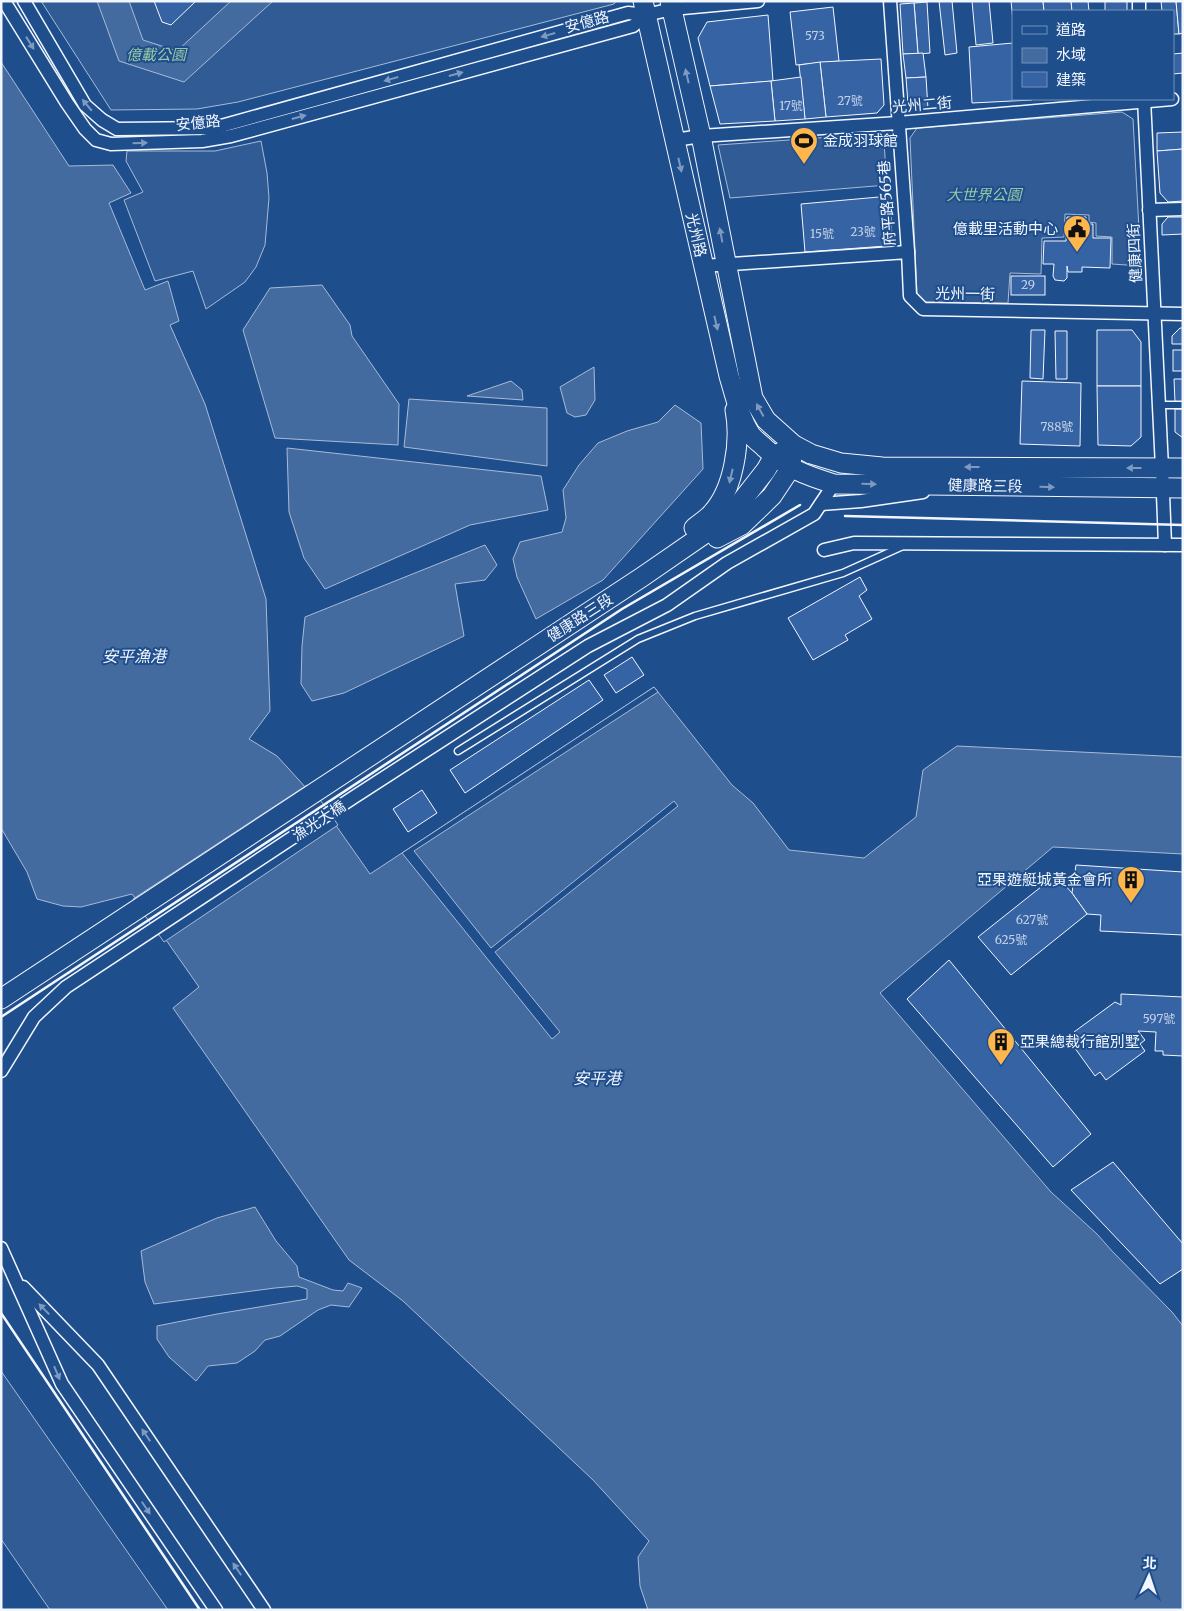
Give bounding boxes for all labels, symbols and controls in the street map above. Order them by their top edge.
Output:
street label: 安億路 [563,7,611,37]
legend [1012,10,1174,100]
text: 道路 [1056,20,1086,39]
house number: 573 [805,28,825,43]
one-way arrow [540,31,556,39]
one-way arrow [25,36,34,49]
park label: 億載公園 [126,45,188,64]
text: 水域 [1056,45,1086,64]
one-way arrow [683,68,691,84]
one-way arrow [448,70,463,78]
text: 建築 [1056,70,1086,89]
one-way arrow [384,75,399,83]
street label: 光州二街 [891,92,953,117]
house number: 27號 [837,93,863,108]
house number: 17號 [779,98,803,113]
one-way arrow [82,99,93,111]
street label: 安億路 [175,111,221,134]
one-way arrow [292,113,307,121]
sports icon: 金成羽球館 [789,126,819,165]
place label: 金成羽球館 [823,131,898,150]
one-way arrow [132,139,148,147]
one-way arrow [676,157,684,173]
street label: 府平路565巷 [874,160,899,246]
park label: 大世界公園 [946,185,1023,204]
street label: 光州路 [682,211,711,259]
public building icon: 億載里活動中心 [1062,214,1092,253]
place label: 億載里活動中心 [953,219,1058,238]
street label: 健康四街 [1123,223,1146,283]
house number: 23號 [850,224,876,239]
house number: 15號 [810,226,834,241]
one-way arrow [717,228,725,243]
house number: 29 [1021,277,1035,292]
street label: 光州一街 [935,283,995,304]
one-way arrow [713,316,721,332]
one-way arrow [756,403,764,418]
house number: 788號 [1041,419,1073,434]
one-way arrow [963,463,979,471]
one-way arrow [1126,464,1142,472]
one-way arrow [727,469,735,484]
street label: 健康路三段 [947,475,1023,496]
one-way arrow [861,481,877,489]
one-way arrow [1040,483,1056,491]
street label: 健康路三段 [543,589,616,646]
water label: 安平漁港 [102,646,168,666]
street label: 漁光大橋 [288,796,349,845]
building icon: 亞果遊艇城黃金會所 [1116,865,1146,904]
place label: 亞果遊艇城黃金會所 [977,870,1112,889]
house number: 627號 [1016,912,1048,927]
house number: 625號 [995,932,1027,947]
house number: 597號 [1143,1011,1175,1026]
building icon: 亞果總裁行館別墅 [986,1027,1016,1066]
place label: 亞果總裁行館別墅 [1020,1032,1140,1051]
water label: 安平港 [573,1068,623,1088]
one-way arrow [38,1303,50,1315]
one-way arrow [53,1366,61,1380]
one-way arrow [141,1428,151,1442]
one-way arrow [141,1501,151,1515]
north arrow [1124,1551,1174,1601]
text: 北 [1142,1554,1157,1572]
one-way arrow [232,1563,242,1576]

